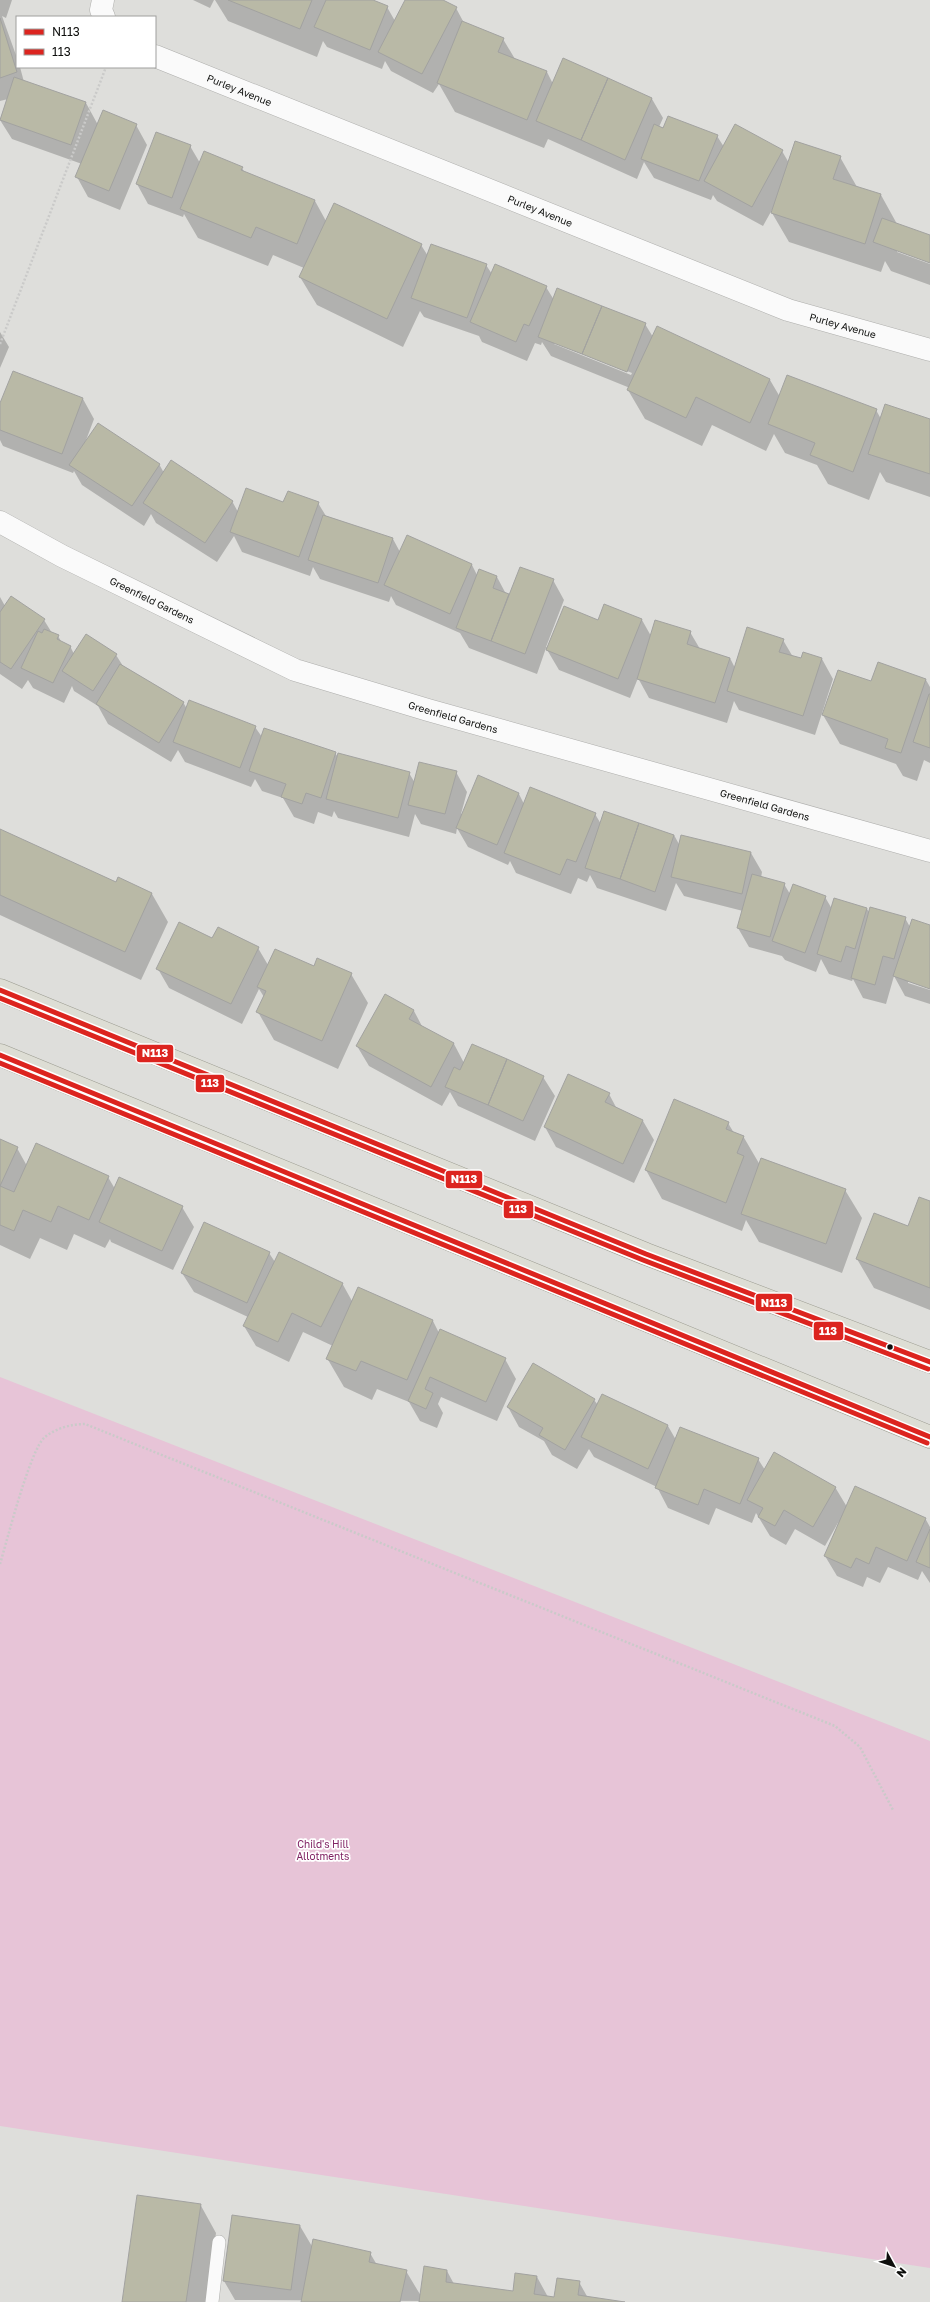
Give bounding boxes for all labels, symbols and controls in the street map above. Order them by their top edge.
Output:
legend [16,16,156,68]
text: N113 [52,24,80,39]
text: 113 [52,44,71,59]
street label: Purley Avenue [205,72,274,108]
street label: Purley Avenue [506,192,574,229]
street label: Purley Avenue [808,310,878,341]
street label: Greenfield Gardens [108,574,196,626]
street label: Greenfield Gardens [407,698,499,735]
street label: Greenfield Gardens [719,786,811,823]
line badge: N113 [136,1044,174,1063]
text: N113 [142,1046,168,1059]
line badge: 113 [195,1074,225,1093]
text: 113 [201,1076,219,1089]
line badge: N113 [445,1170,483,1189]
text: N113 [451,1172,477,1185]
line badge: 113 [503,1200,534,1219]
text: 113 [509,1202,527,1215]
line badge: N113 [755,1293,793,1312]
text: N113 [761,1296,787,1309]
line badge: 113 [813,1321,844,1341]
text: 113 [819,1324,837,1337]
unlabelled marker [885,1342,895,1352]
park label: Child's Hill Allotments [297,1838,349,1862]
north arrow [874,2246,914,2286]
text: N [894,2265,910,2280]

